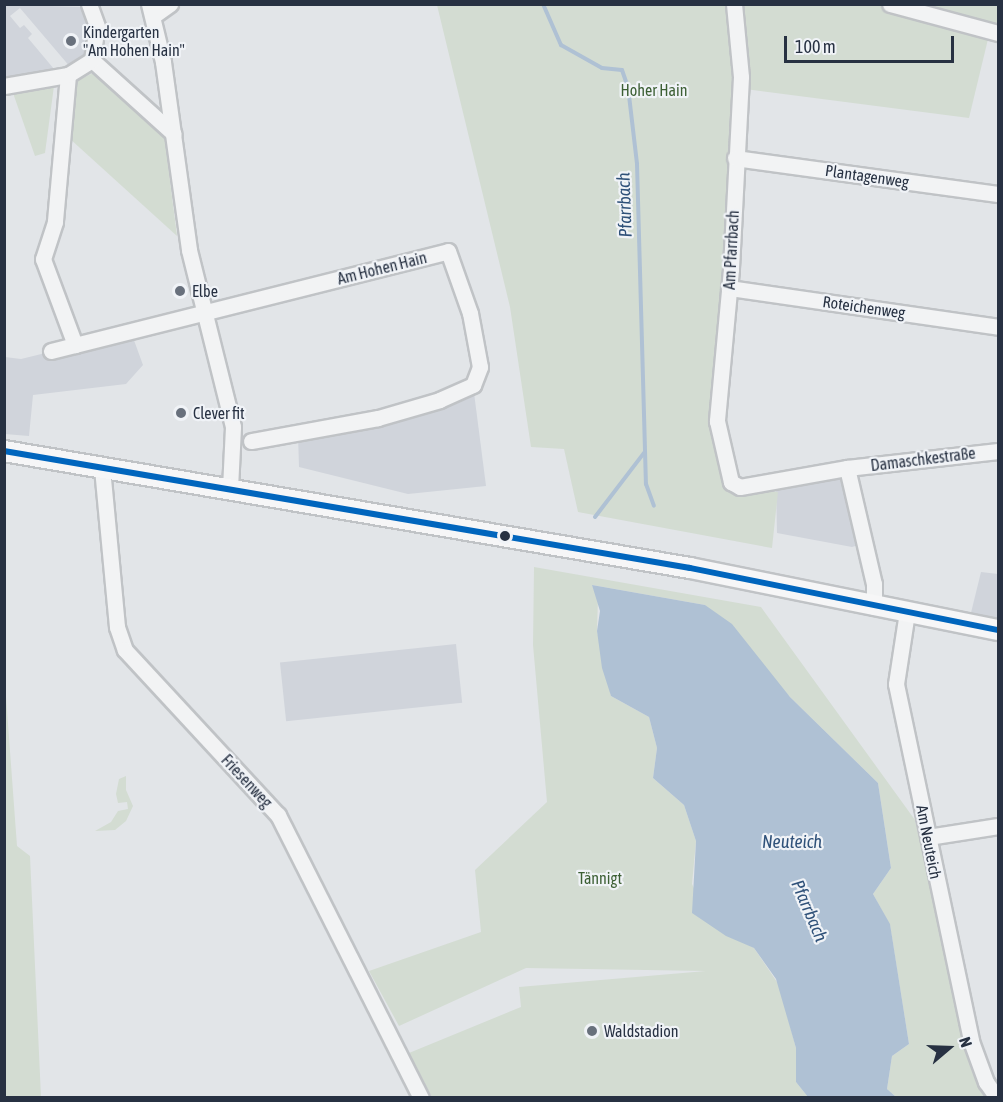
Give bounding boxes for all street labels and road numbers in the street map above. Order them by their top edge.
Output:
street label: Plantagenweg [824,161,910,191]
street label: Am Pfarrbach [719,210,743,290]
street label: Am Hohen Hain [335,248,429,288]
street label: Roteichenweg [821,292,907,322]
street label: Damaschkestraße [869,443,977,475]
street label: Friesenweg [217,750,277,812]
street label: Am Neuteich [912,803,946,881]

